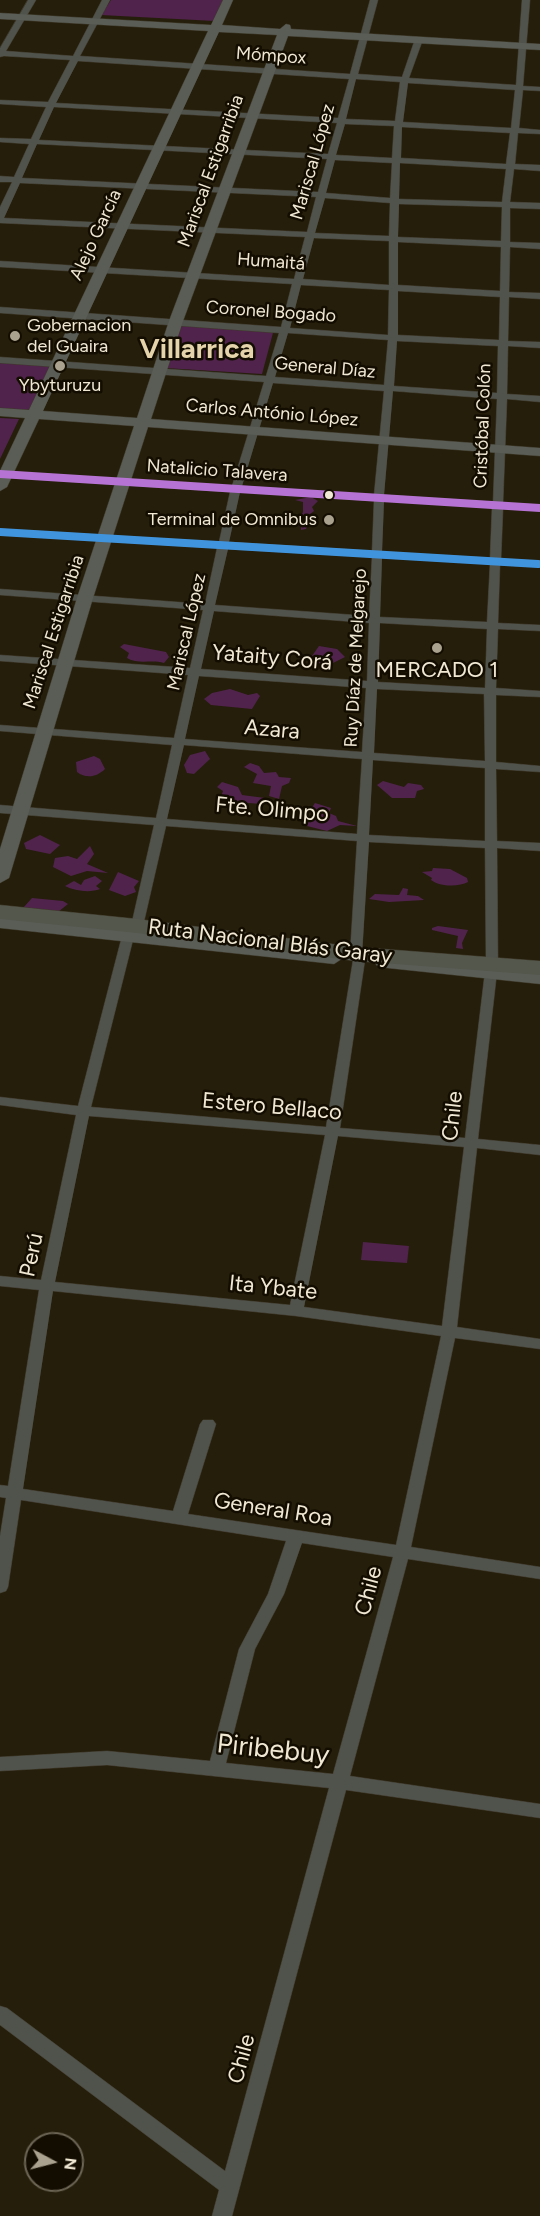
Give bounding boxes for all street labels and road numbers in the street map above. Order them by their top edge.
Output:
street label: Mómpox [235,43,307,69]
street label: Mariscal Estigarribia [173,92,249,250]
street label: Mariscal López [286,102,340,222]
street label: Alejo García [66,186,126,284]
street label: Humaitá [236,249,306,275]
street label: Coronel Bogado [205,297,337,327]
street label: General Díaz [273,353,377,383]
street label: Cristóbal Colón [470,363,496,489]
street label: Carlos António López [185,395,359,431]
street label: Natalicio Talavera [146,455,288,487]
street label: Mariscal Estigarribia [19,552,89,712]
street label: Ruy Díaz de Melgarejo [341,568,371,748]
street label: Mariscal López [163,571,211,693]
street label: Yataity Corá [211,640,333,676]
street label: Azara [243,714,301,746]
street label: Fte. Olimpo [214,792,330,828]
street label: Ruta Nacional Blás Garay [146,914,394,970]
street label: Estero Bellaco [201,1088,343,1126]
street label: Chile [437,1090,469,1142]
street label: Perú [14,1231,50,1279]
street label: Ita Ybate [228,1270,318,1306]
street label: General Roa [212,1488,334,1532]
street label: Chile [350,1563,388,1619]
street label: Piribebuy [215,1728,331,1772]
street label: Chile [223,2031,261,2087]

